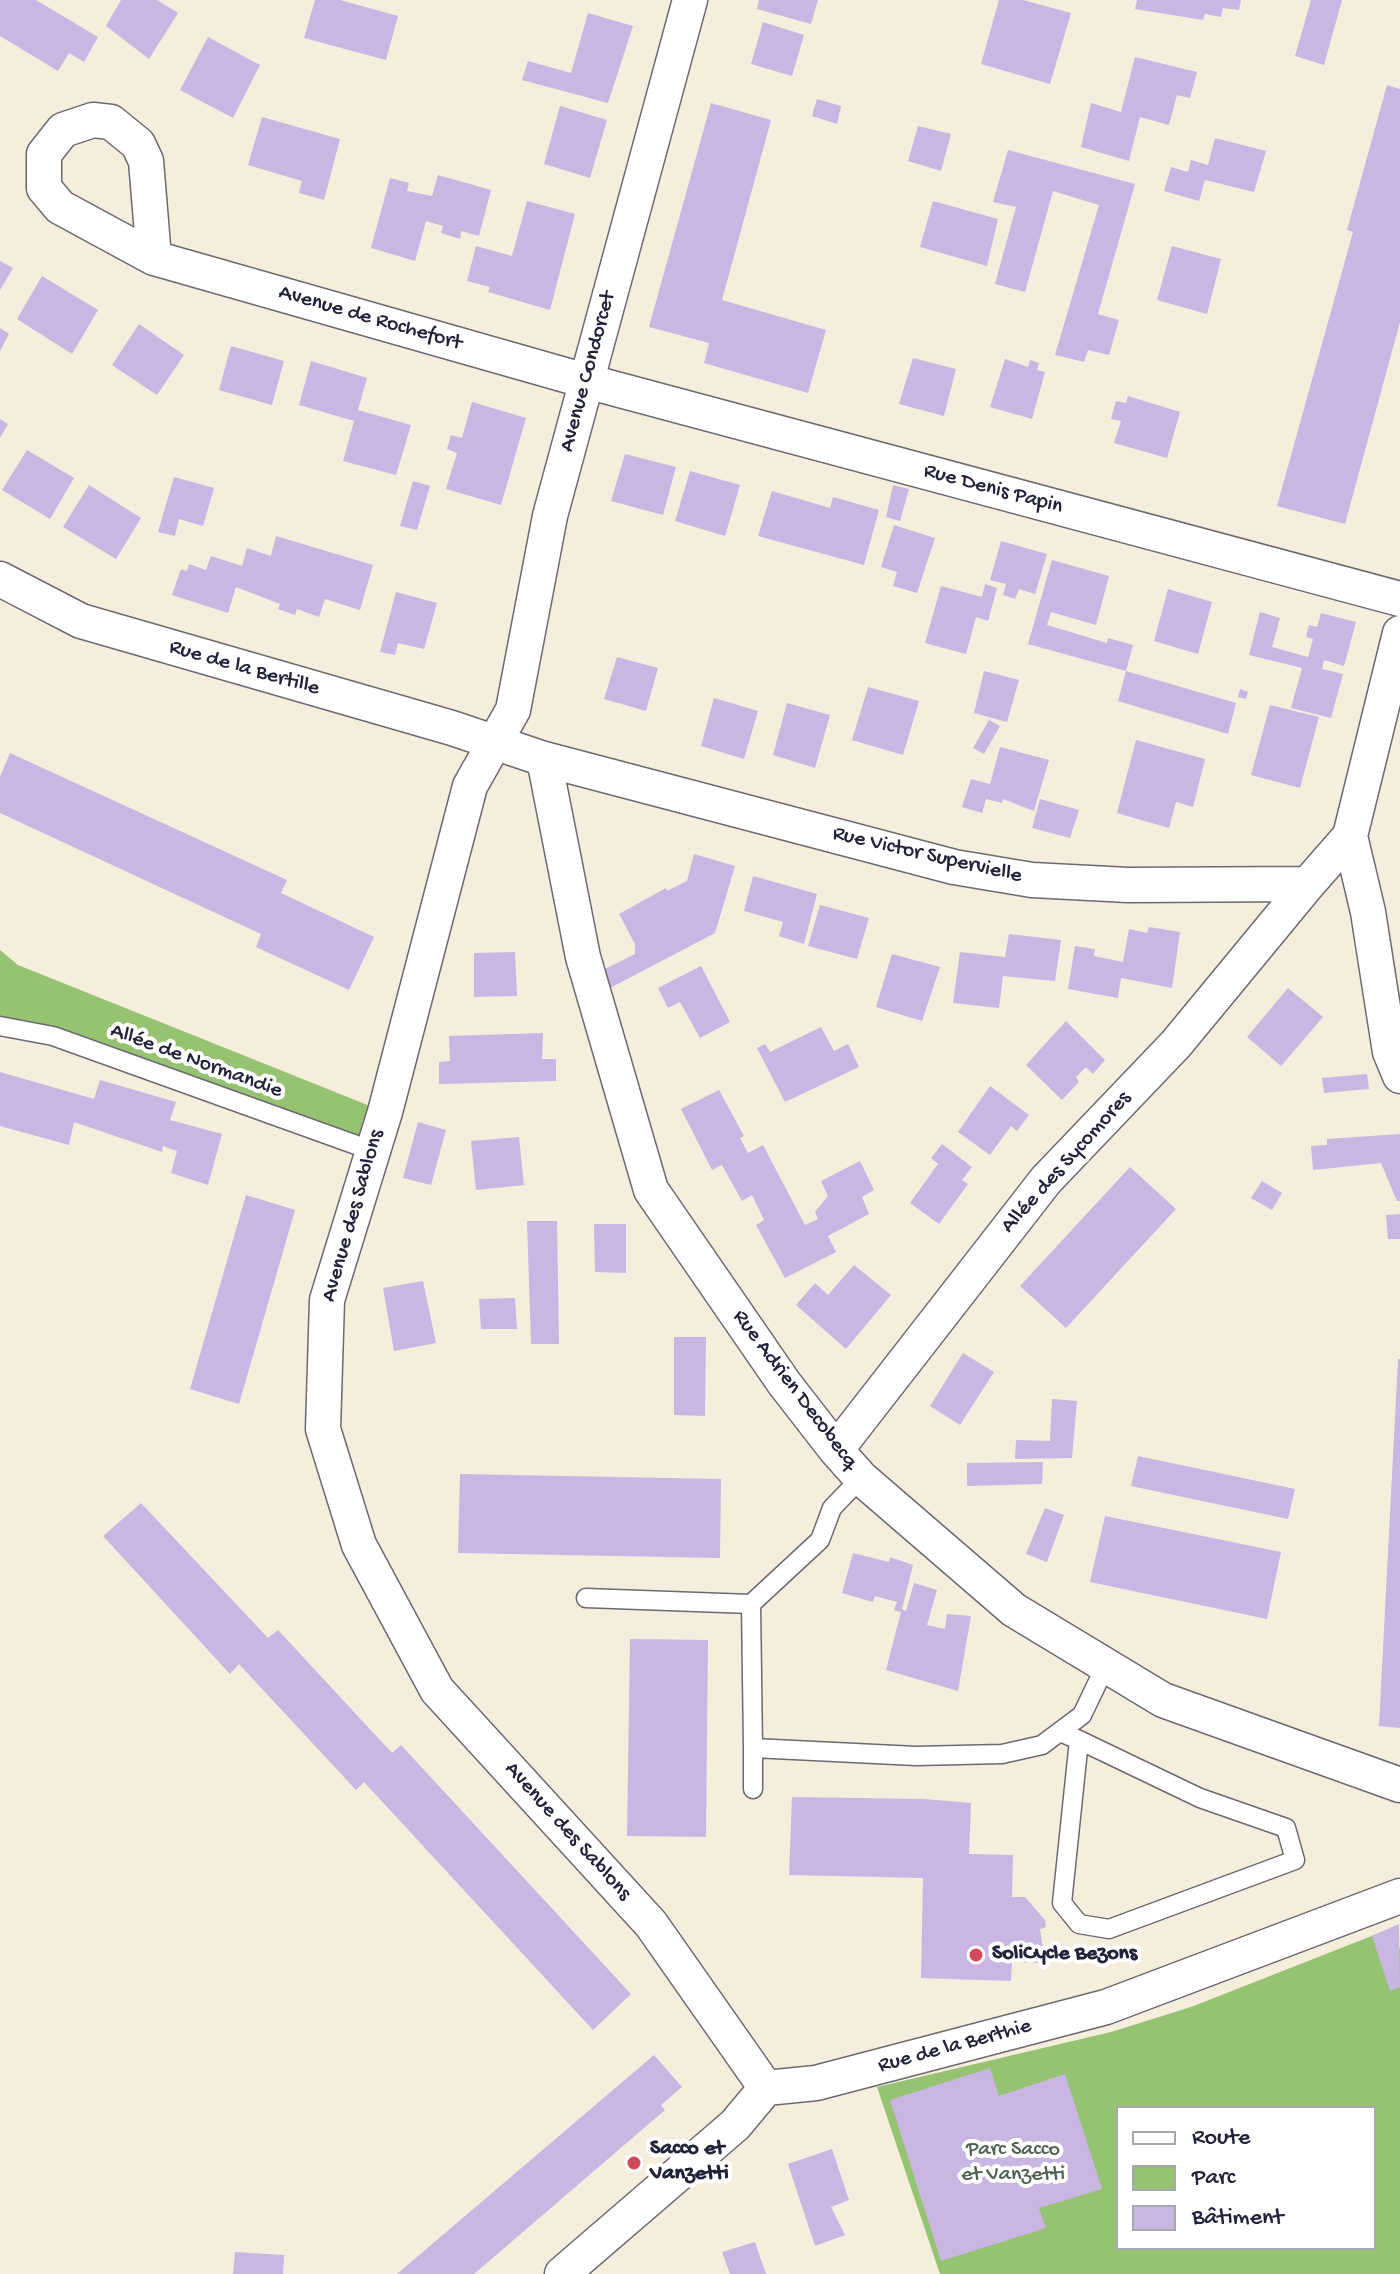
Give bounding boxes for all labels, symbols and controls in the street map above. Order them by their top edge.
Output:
street label: Avenue de Rochefort [275,280,465,358]
street label: Avenue Condorcet [555,289,623,455]
street label: Rue Denis Papin [920,459,1066,521]
street label: Rue de la Bertille [166,635,322,703]
street label: Rue Victor Supervielle [830,821,1024,891]
street label: Allée de Normandie [106,1019,286,1105]
street label: Allée des Sycomores [996,1086,1138,1240]
street label: Avenue des Sablons [317,1127,391,1305]
street label: Rue Adrien Decobecq [726,1305,862,1475]
street label: Avenue des Sablons [498,1757,636,1907]
place label: SoliCycle Bezons [992,1942,1137,1968]
marker: SoliCycle Bezons [967,1946,985,1964]
street label: Rue de la Berthie [876,2014,1034,2080]
legend [1116,2106,1376,2250]
text: Route [1192,2124,1250,2153]
place label: Sacco et Vanzetti [650,2137,729,2188]
park label: Parc Sacco et Vanzetti [961,2138,1065,2190]
marker: Sacco et Vanzetti [625,2154,643,2172]
text: Parc [1192,2164,1235,2193]
text: Bâtiment [1192,2204,1283,2233]

